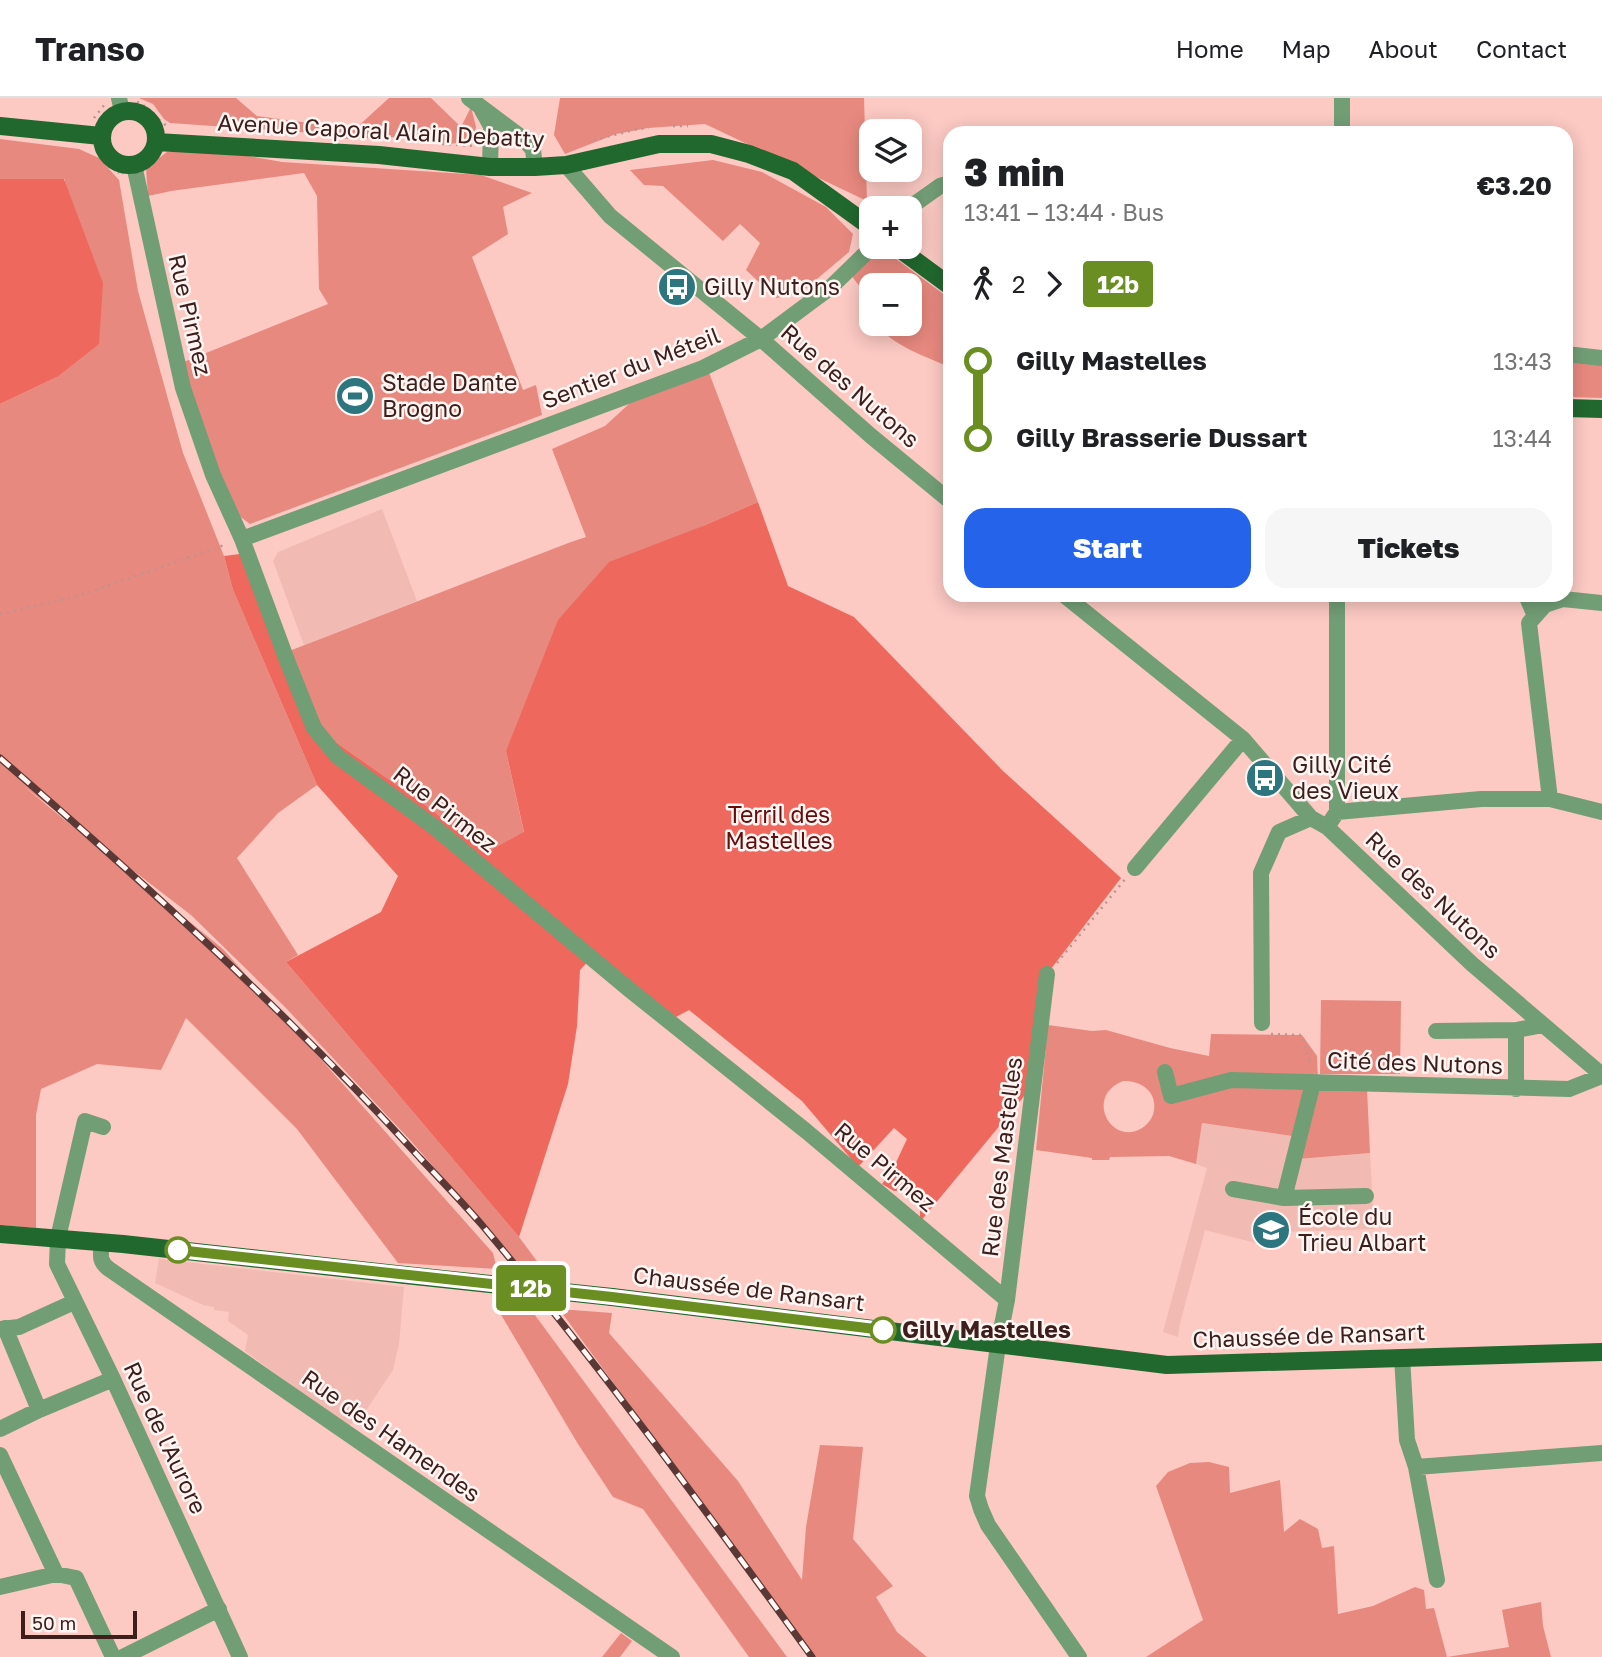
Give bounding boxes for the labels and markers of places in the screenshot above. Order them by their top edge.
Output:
bus stop icon: Gilly Nutons [656,266,698,308]
place label: Gilly Nutons [704,272,840,300]
place label: Stade Dante Brogno [382,368,517,422]
sports icon: Stade Dante Brogno [334,375,376,417]
place label: Gilly Cité des Vieux [1292,750,1399,804]
bus stop icon: Gilly Cité des Vieux [1244,757,1286,799]
place label: École du Trieu Albart [1298,1202,1426,1256]
school or university icon: École du Trieu Albart [1250,1209,1292,1251]
unlabelled marker [165,1237,191,1263]
place label: Gilly Mastelles [902,1315,1071,1343]
marker: Gilly Mastelles [870,1317,896,1343]

